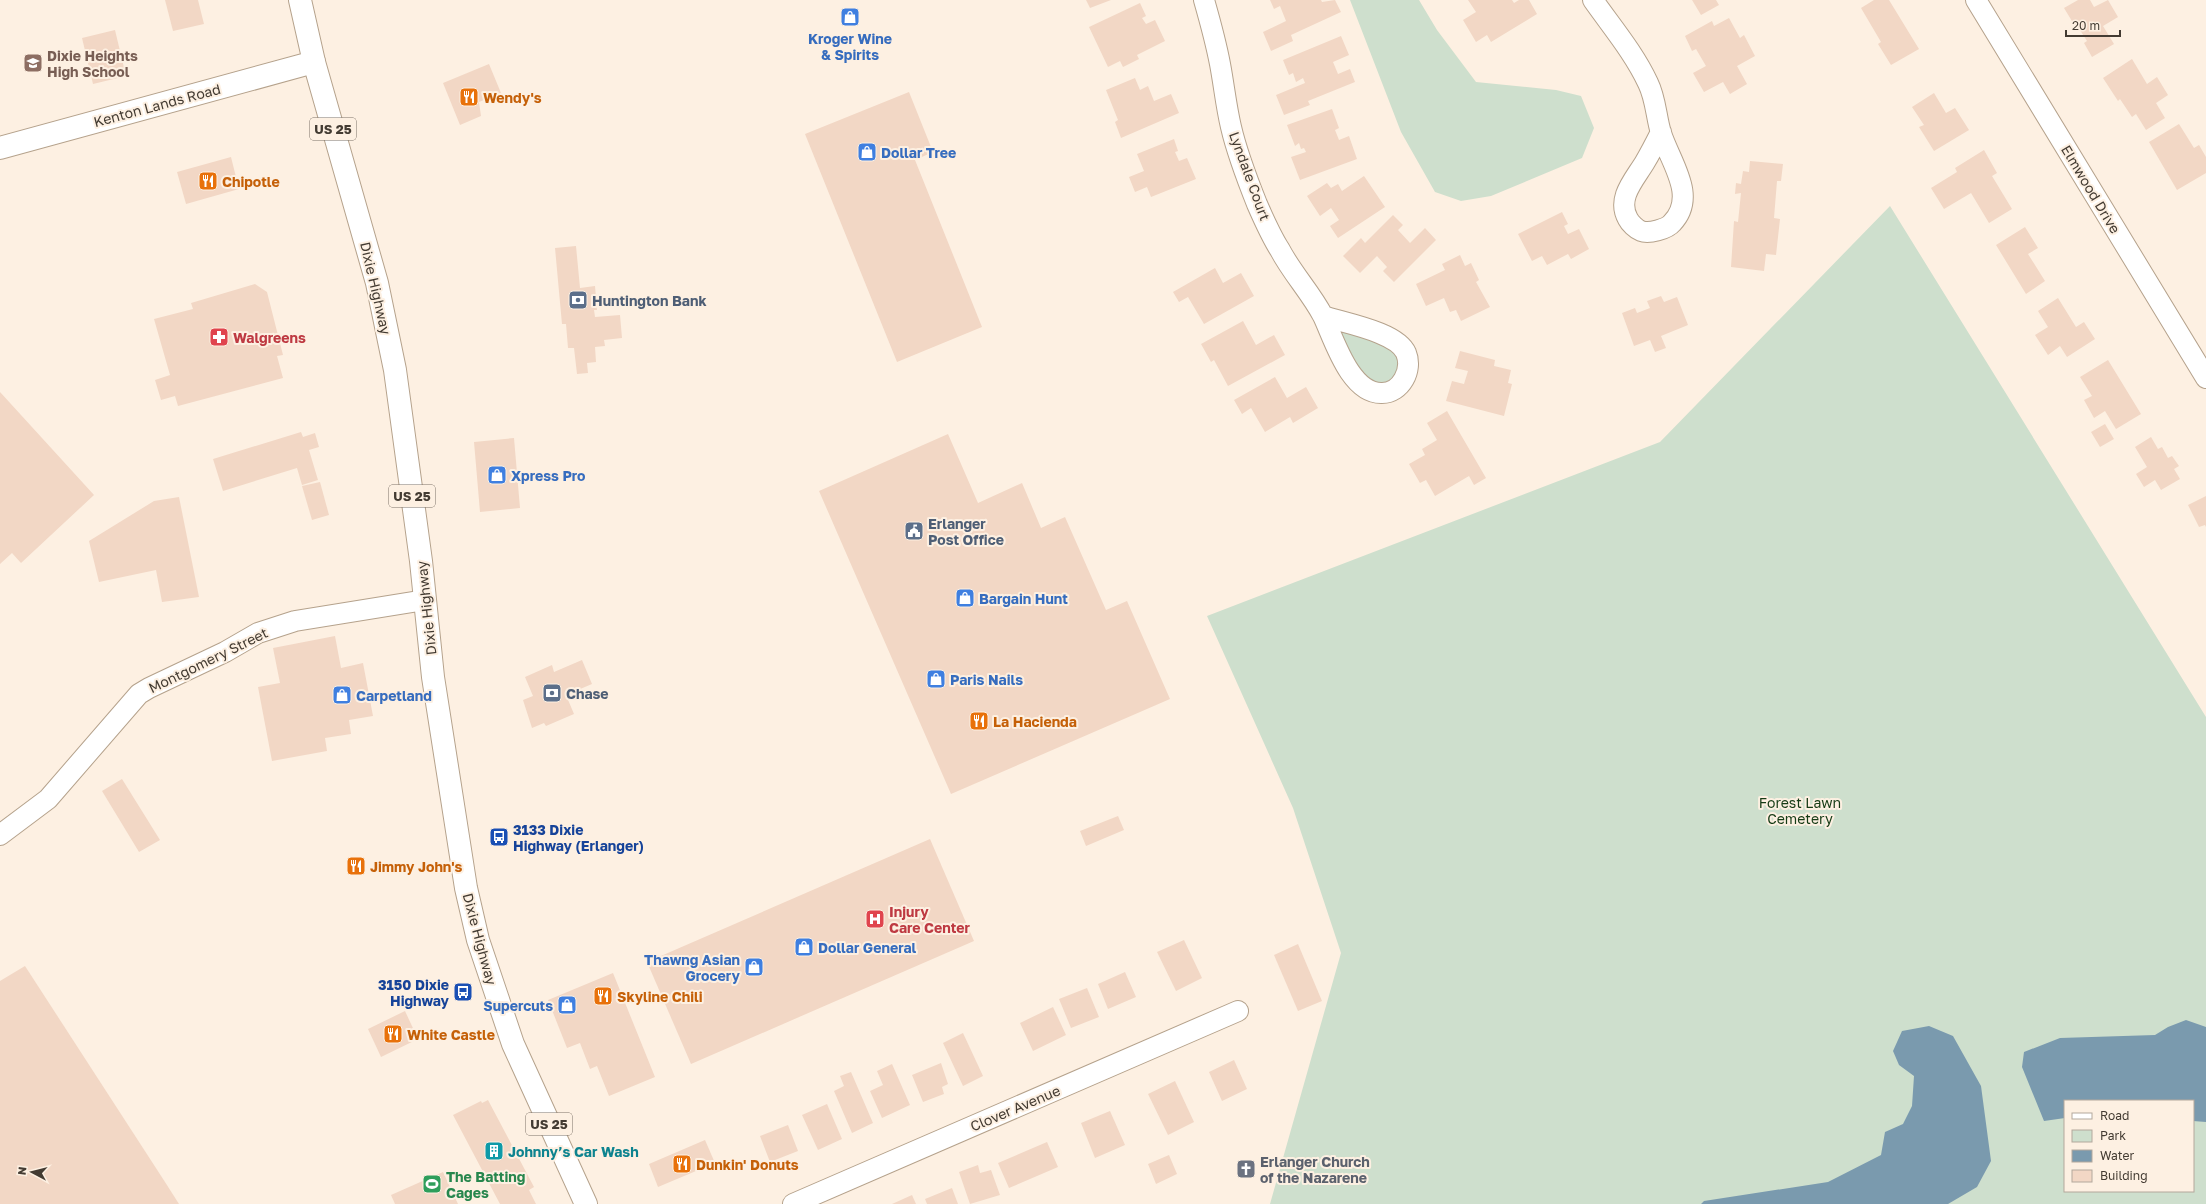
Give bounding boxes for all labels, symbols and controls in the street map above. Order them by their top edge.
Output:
shop icon: Kroger Wine & Spirits [839,6,861,28]
scale bar [2066,12,2120,38]
text: 20 m [2072,18,2100,33]
place label: Kroger Wine & Spirits [808,30,892,63]
place label: Dixie Heights High School [47,47,138,80]
school or university icon: Dixie Heights High School [22,52,44,74]
street label: Kenton Lands Road [92,80,222,130]
restaurant icon: Wendy's [458,86,480,108]
place label: Wendy's [483,89,542,106]
road number: US 25 [310,118,356,140]
street label: Lyndale Court [1226,129,1274,223]
shop icon: Dollar Tree [856,141,878,163]
street label: Elmwood Drive [2058,142,2124,236]
place label: Dollar Tree [881,144,956,161]
restaurant icon: Chipotle [197,170,219,192]
place label: Chipotle [222,173,280,190]
street label: Dixie Highway [357,240,395,336]
bank icon: Huntington Bank [567,289,589,311]
place label: Huntington Bank [592,292,707,309]
pharmacy icon: Walgreens [208,326,230,348]
place label: Walgreens [233,329,306,346]
shop icon: Xpress Pro [486,464,508,486]
place label: Xpress Pro [511,467,585,484]
road number: US 25 [389,485,435,507]
place label: Erlanger Post Office [928,515,1004,548]
public building icon: Erlanger Post Office [903,520,925,542]
street label: Dixie Highway [413,560,439,656]
shop icon: Bargain Hunt [954,587,976,609]
place label: Bargain Hunt [979,590,1068,607]
street label: Montgomery Street [146,624,270,696]
shop icon: Paris Nails [925,668,947,690]
place label: Paris Nails [950,671,1023,688]
bank icon: Chase [541,682,563,704]
shop icon: Carpetland [331,684,353,706]
place label: Chase [566,685,609,702]
place label: Carpetland [356,687,432,704]
restaurant icon: La Hacienda [968,710,990,732]
place label: La Hacienda [993,713,1077,730]
park label: Forest Lawn Cemetery [1759,794,1841,827]
place label: 3133 Dixie Highway (Erlanger) [513,821,644,854]
bus stop icon: 3133 Dixie Highway (Erlanger) [488,826,510,848]
restaurant icon: Jimmy John's [345,855,367,877]
place label: Jimmy John's [370,858,463,875]
street label: Dixie Highway [460,891,500,987]
place label: Injury Care Center [889,903,971,936]
hospital icon: Injury Care Center [864,908,886,930]
shop icon: Dollar General [793,936,815,958]
place label: Dollar General [818,939,917,956]
place label: Thawng Asian Grocery [644,951,741,984]
shop icon: Thawng Asian Grocery [743,956,765,978]
place label: 3150 Dixie Highway [378,976,450,1009]
bus stop icon: 3150 Dixie Highway [452,981,474,1003]
restaurant icon: Skyline Chili [592,985,614,1007]
place label: Skyline Chili [617,988,703,1005]
shop icon: Supercuts [556,994,578,1016]
place label: Supercuts [483,997,553,1014]
restaurant icon: White Castle [382,1023,404,1045]
place label: White Castle [407,1026,495,1043]
street label: Clover Avenue [967,1081,1063,1135]
legend [2064,1100,2194,1192]
text: Road [2100,1108,2129,1123]
road number: US 25 [526,1113,572,1135]
text: Park [2100,1128,2126,1143]
building icon: Johnny’s Car Wash [483,1140,505,1162]
place label: Johnny’s Car Wash [508,1143,639,1160]
text: Water [2100,1148,2134,1163]
north arrow [12,1152,52,1192]
restaurant icon: Dunkin' Donuts [671,1153,693,1175]
place label: Erlanger Church of the Nazarene [1260,1153,1370,1186]
place label: Dunkin' Donuts [696,1156,799,1173]
church icon: Erlanger Church of the Nazarene [1235,1158,1257,1180]
text: N [15,1166,29,1176]
place label: The Batting Cages [446,1168,525,1201]
text: Building [2100,1168,2148,1183]
sports icon: The Batting Cages [421,1173,443,1195]

